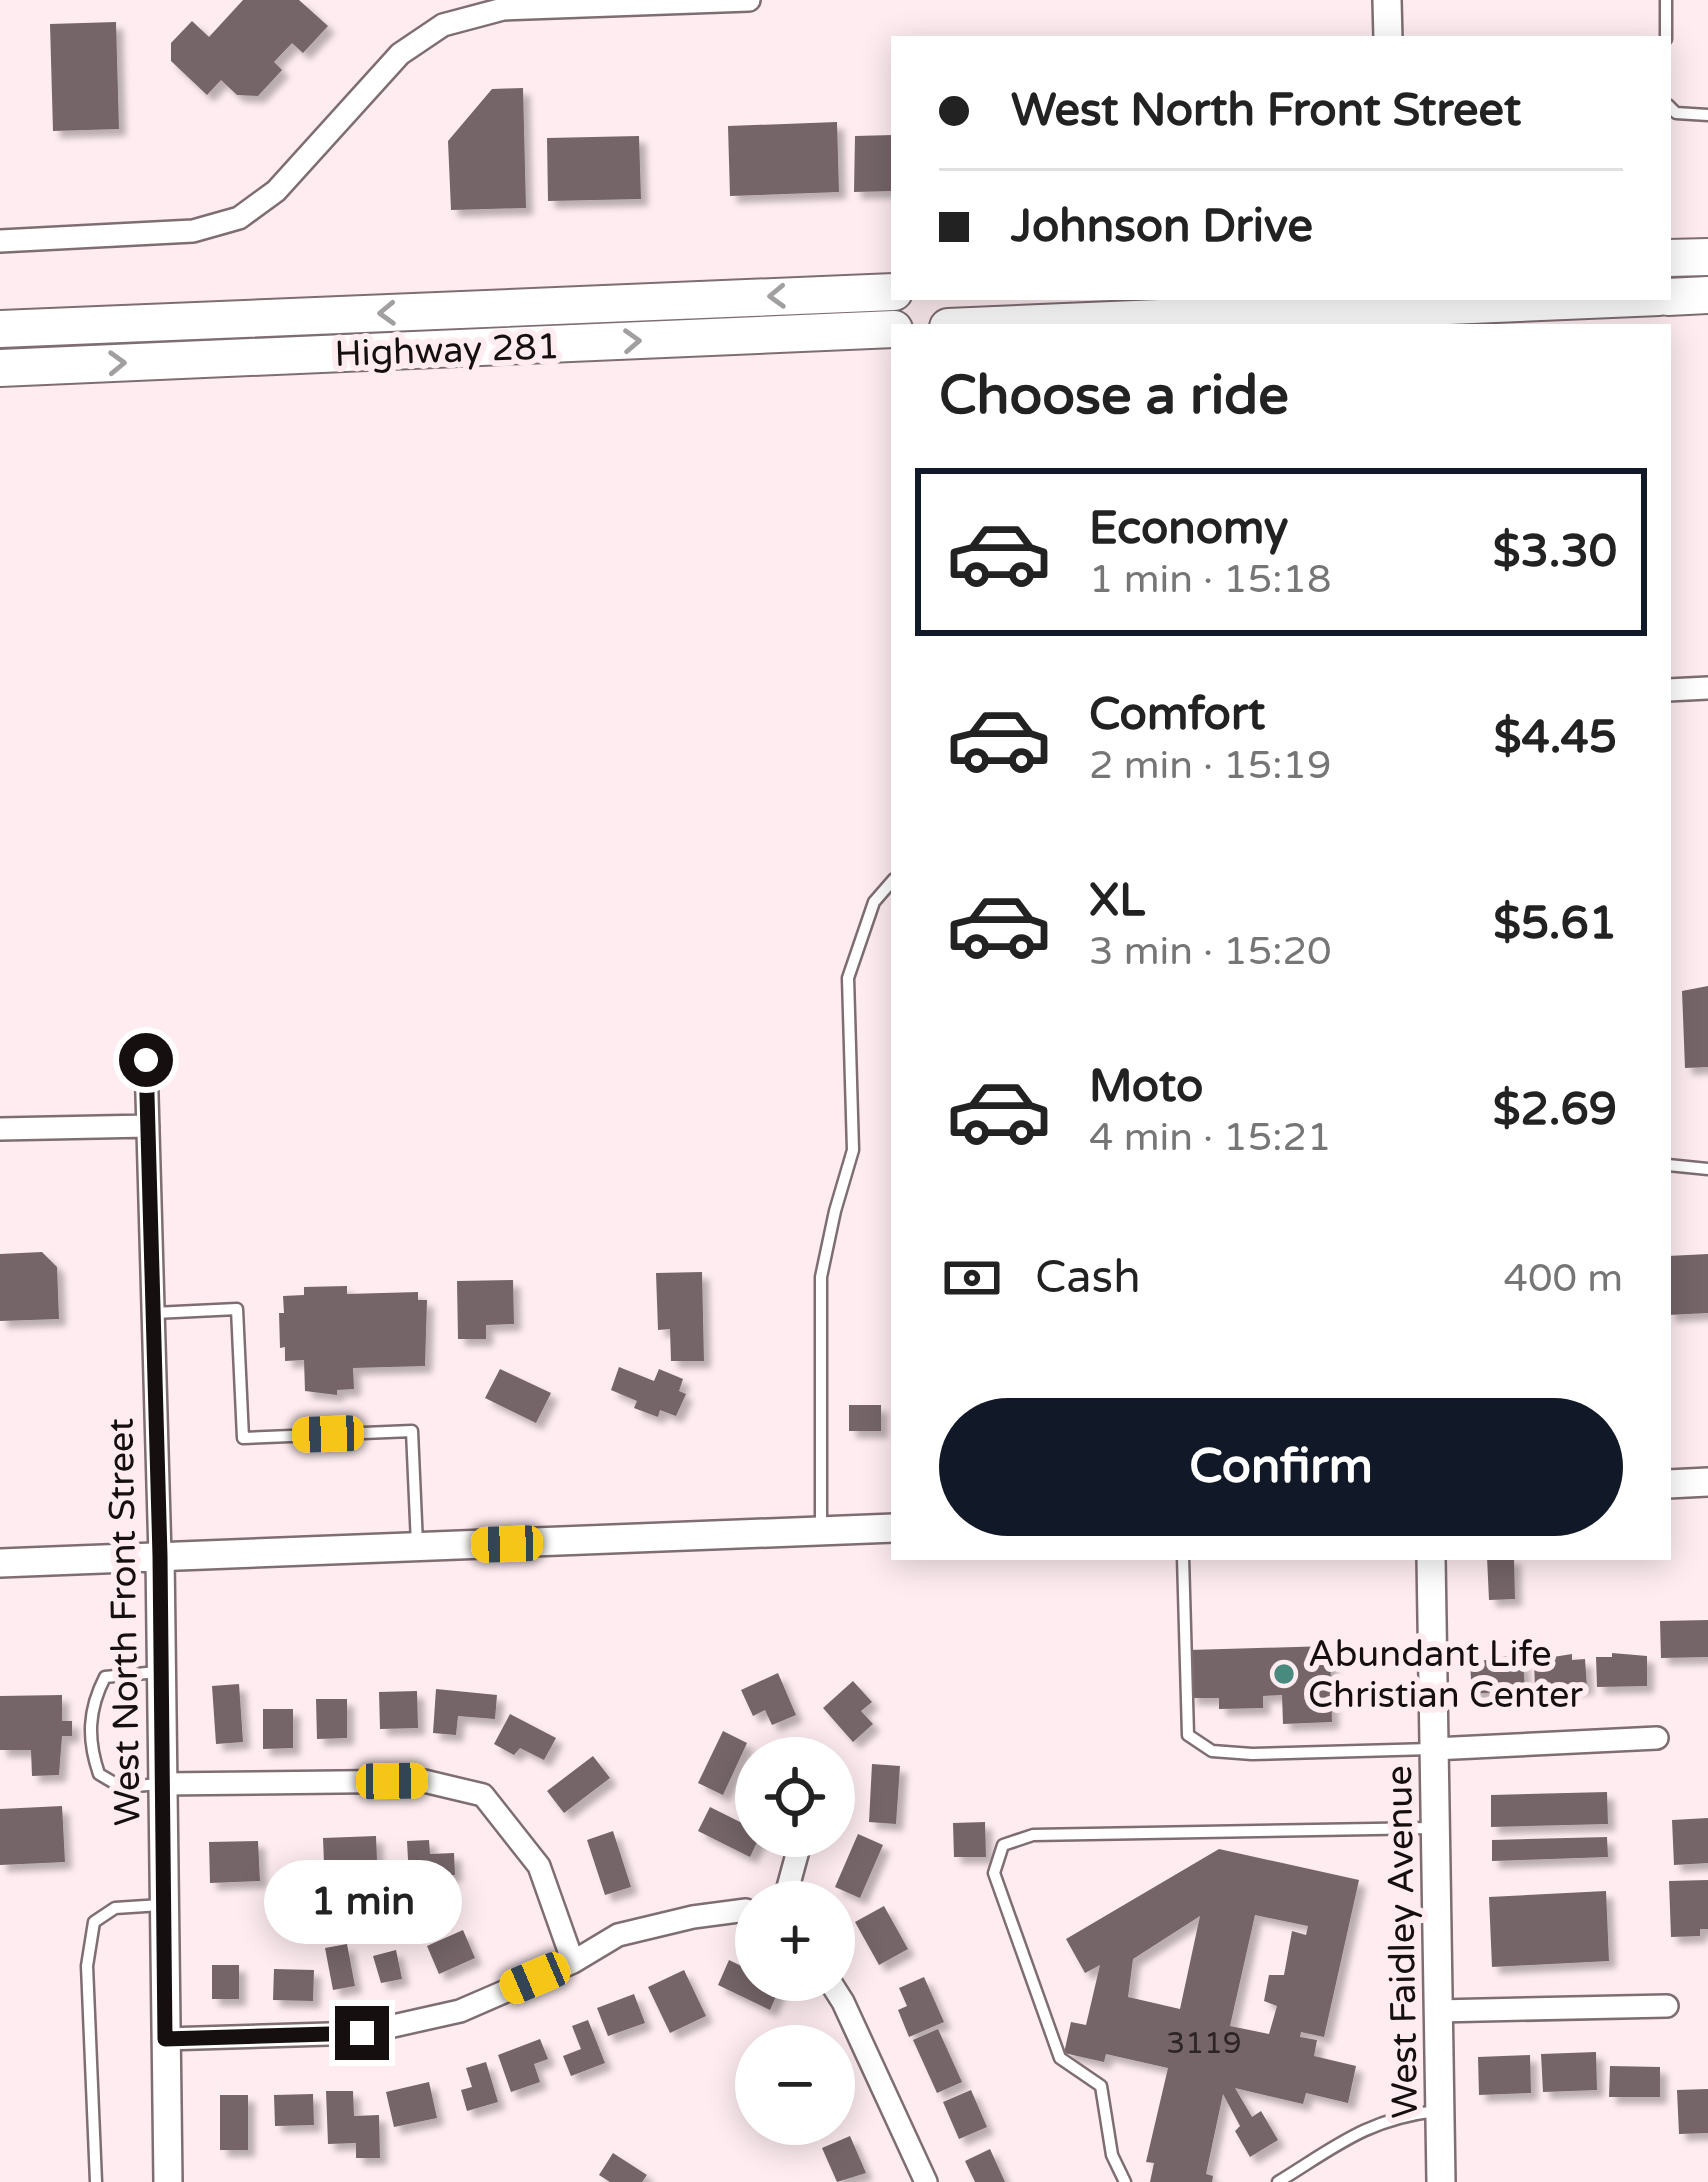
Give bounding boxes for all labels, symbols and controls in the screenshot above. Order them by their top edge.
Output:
text: West North Front Street [1011,84,1521,138]
text: Johnson Drive [1011,200,1313,254]
one-way arrow [767,283,786,309]
one-way arrow [377,299,396,325]
street label: Highway 281 [334,325,560,376]
one-way arrow [623,328,642,354]
one-way arrow [108,350,127,376]
text: Choose a ride [939,363,1289,428]
icon: car [945,498,1053,606]
text: Economy [1089,502,1288,556]
text: $3.30 [1493,525,1617,579]
text: 1 min · 15:18 [1089,556,1331,603]
icon: car [945,684,1053,792]
text: Comfort [1089,688,1265,742]
text: $4.45 [1494,711,1617,765]
text: 2 min · 15:19 [1089,742,1331,789]
icon: car [945,870,1053,978]
text: XL [1089,874,1145,928]
text: $5.61 [1493,897,1617,951]
text: 3 min · 15:20 [1089,928,1331,975]
route start [119,1033,173,1087]
icon: car [945,1056,1053,1164]
text: Moto [1089,1060,1203,1114]
text: $2.69 [1493,1083,1617,1137]
text: 4 min · 15:21 [1089,1114,1331,1161]
icon: cash [939,1245,1005,1311]
text: Cash [1035,1251,1141,1305]
text: 400 m [1504,1255,1623,1302]
button: Confirm [939,1398,1623,1536]
car [291,1415,365,1453]
street label: West North Front Street [99,1418,150,1826]
car [470,1525,544,1563]
place label: Abundant Life Christian Center [1308,1633,1583,1717]
marker: Abundant Life Christian Center [1271,1661,1297,1687]
map controls [735,1737,855,2145]
button: locate [735,1737,855,1857]
car [356,1762,428,1800]
street label: West Faidley Avenue [1378,1765,1427,2119]
callout: 1 min [263,1859,461,1943]
text: 1 min [311,1878,415,1925]
button: + [735,1881,855,2001]
car [495,1947,575,2009]
route end [335,2006,389,2060]
button: − [735,2025,855,2145]
house number: 3119 [1166,2025,1242,2062]

